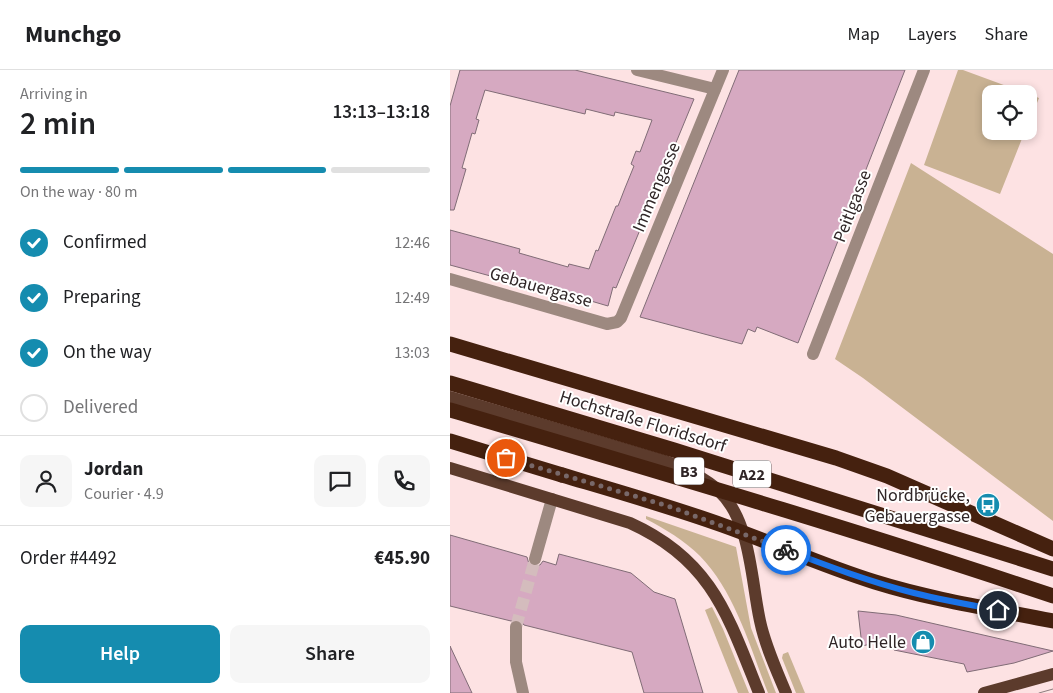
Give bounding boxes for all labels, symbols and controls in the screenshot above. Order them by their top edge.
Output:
text: Munchgo [25,17,121,52]
text: Map [848,22,880,47]
text: Layers [908,22,957,47]
text: Share [985,22,1028,47]
text: Arriving in [20,83,88,105]
map controls [982,85,1037,140]
button: locate [982,85,1037,140]
text: 13:13–13:18 [332,99,430,126]
text: 2 min [20,101,96,147]
street label: Immengasse [626,138,687,236]
street label: Peitlgasse [827,166,878,246]
text: On the way · 80 m [20,181,137,203]
icon: check [20,229,48,257]
text: Confirmed [63,229,147,256]
text: 12:46 [394,232,430,254]
street label: Gebauergasse [487,261,595,314]
icon: check [20,284,48,312]
text: Preparing [63,284,141,311]
text: 12:49 [394,287,430,309]
icon: check [20,339,48,367]
text: On the way [63,339,152,366]
text: 13:03 [394,342,430,364]
street label: Hochstraße Floridsdorf [556,384,730,459]
text: Delivered [63,394,138,421]
pin [485,437,527,479]
icon: bag [492,444,520,472]
button: person [20,455,72,507]
button: chat [314,455,366,507]
button: phone [378,455,430,507]
text: Jordan [84,456,143,483]
road number: B3 [674,458,704,484]
road number: A22 [733,460,771,488]
text: Courier · 4.9 [84,483,164,505]
place label: Nordbrücke, Gebauergasse [865,483,970,529]
bus stop icon: Nordbrücke, Gebauergasse [975,492,1001,518]
courier [761,525,811,575]
icon: bike [772,536,800,564]
text: Order #4492 [20,545,117,572]
text: €45.90 [374,545,430,572]
pin [977,589,1019,631]
icon: home [984,596,1012,624]
button: Help [20,625,220,683]
button: Share [230,625,430,683]
shop icon: Auto Helle [910,629,936,655]
place label: Auto Helle [829,630,906,655]

